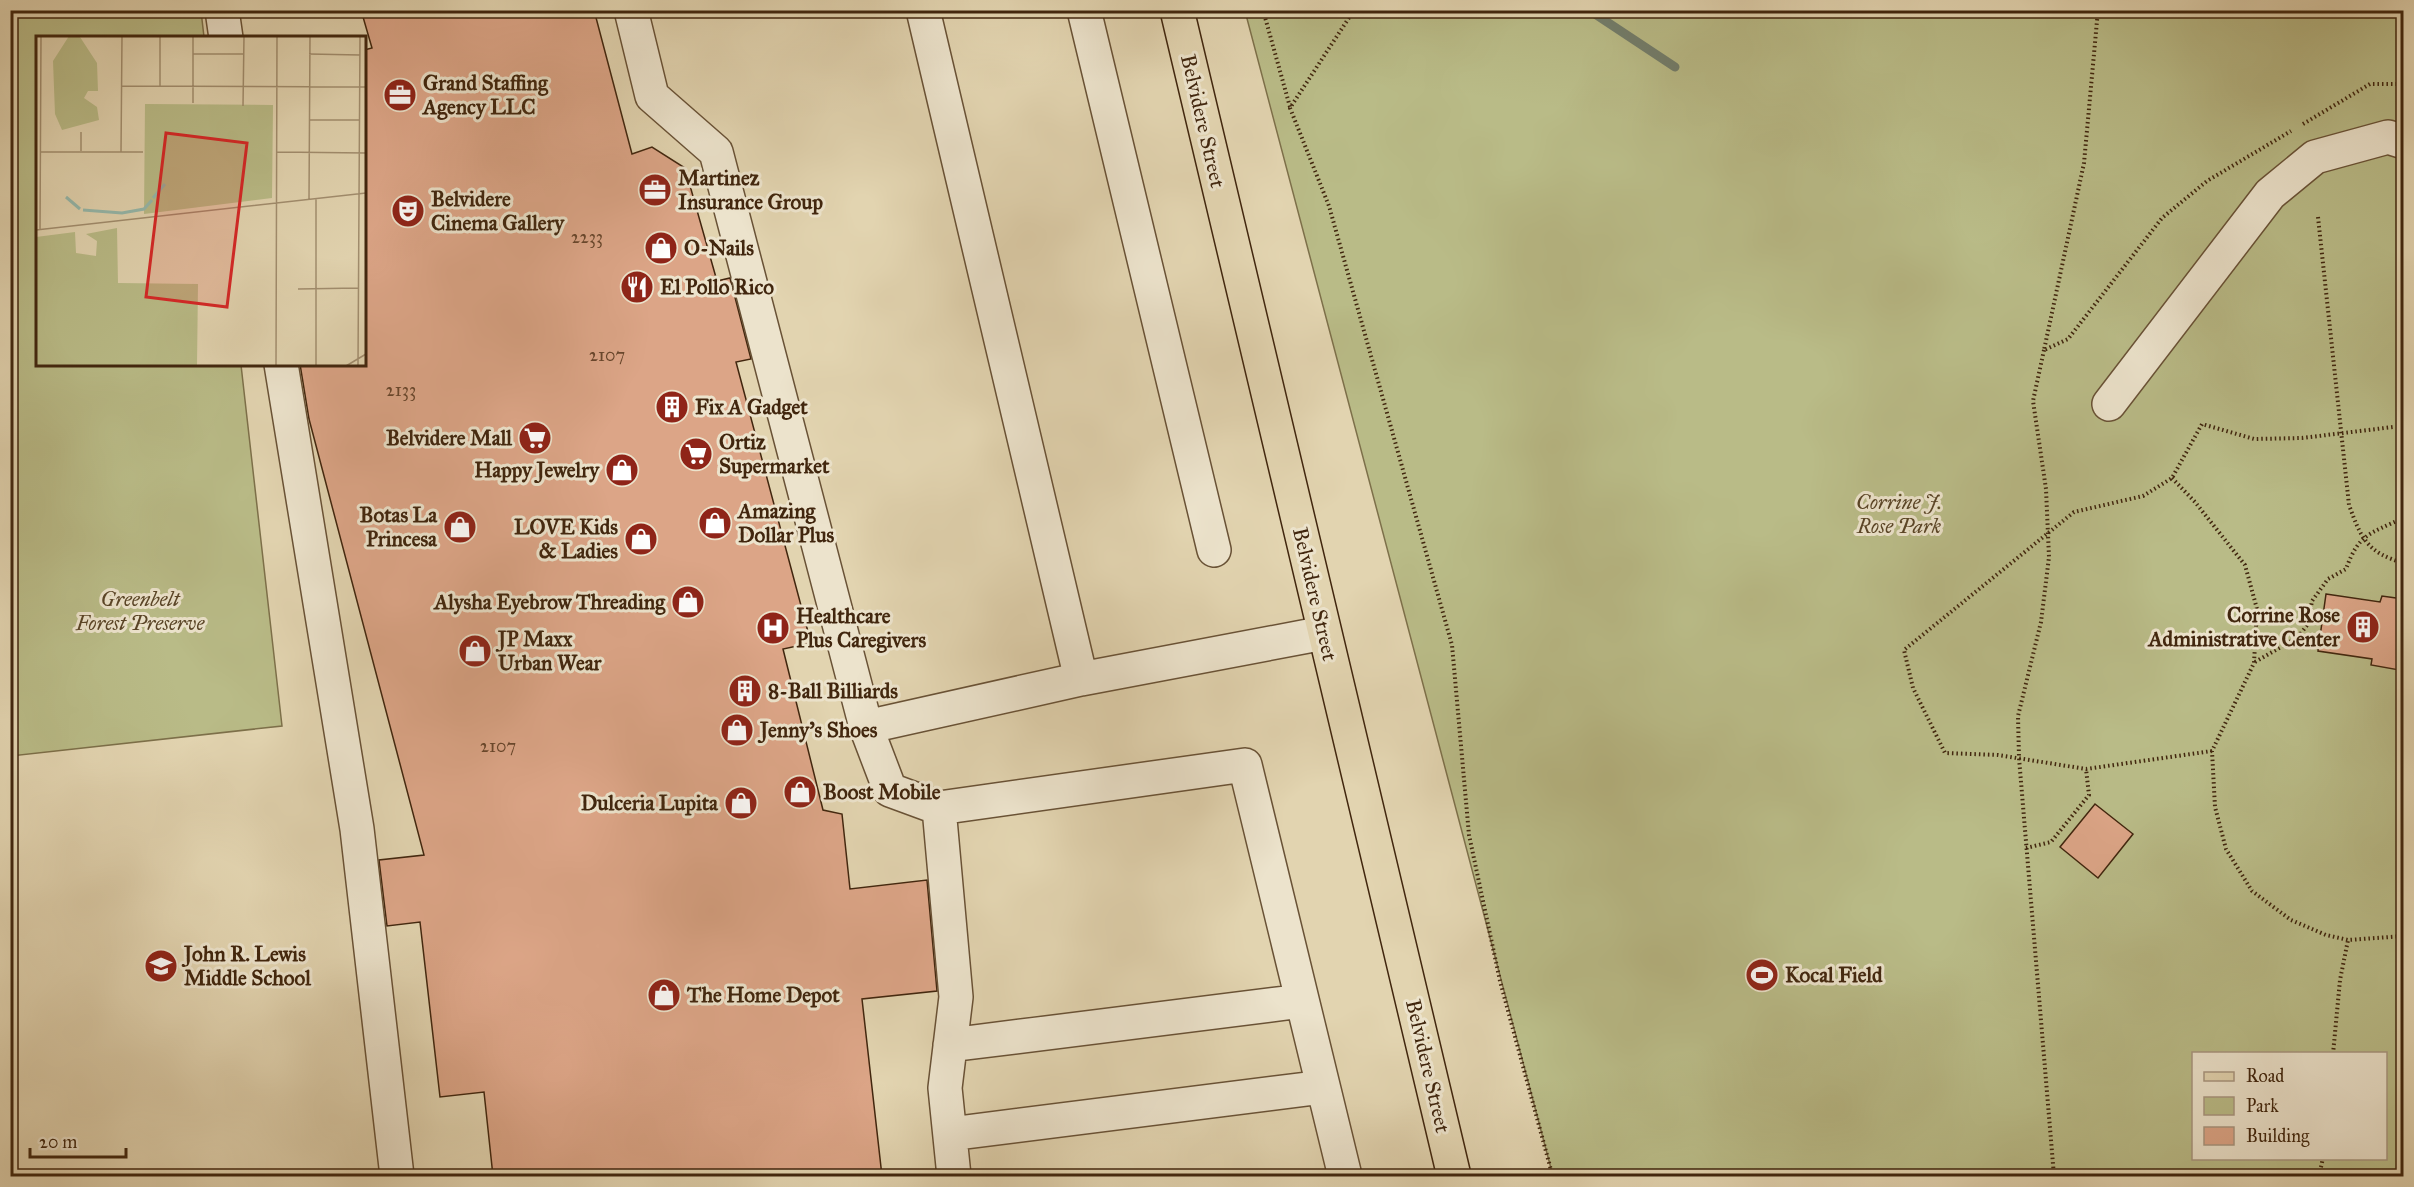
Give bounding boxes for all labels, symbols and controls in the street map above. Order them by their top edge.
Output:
inset map [36,36,366,366]
street label: Belvidere Street [1175,52,1231,191]
place label: Grand Staffing Agency LLC [421,70,549,120]
office icon: Grand Staffing Agency LLC [382,77,418,113]
place label: Martinez Insurance Group [678,165,823,215]
office icon: Martinez Insurance Group [637,172,673,208]
place label: Belvidere Cinema Gallery [431,186,565,236]
theatre icon: Belvidere Cinema Gallery [390,193,426,229]
house number: 2233 [571,226,603,248]
shop icon: O-Nails [643,230,679,266]
place label: O-Nails [684,235,754,261]
restaurant icon: El Pollo Rico [619,269,655,305]
place label: El Pollo Rico [660,274,774,300]
house number: 2107 [589,344,625,366]
house number: 2133 [386,379,416,401]
building icon: Fix A Gadget [654,389,690,425]
place label: Fix A Gadget [695,394,808,420]
supermarket icon: Belvidere Mall [517,420,553,456]
place label: Belvidere Mall [386,425,513,451]
place label: Ortiz Supermarket [719,429,830,479]
supermarket icon: Ortiz Supermarket [678,436,714,472]
shop icon: Happy Jewelry [604,452,640,488]
place label: Happy Jewelry [474,457,600,484]
park label: Corrine J. Rose Park [1856,489,1942,539]
place label: Amazing Dollar Plus [736,498,835,548]
place label: Botas La Princesa [360,502,438,552]
shop icon: Amazing Dollar Plus [697,505,733,541]
shop icon: Botas La Princesa [442,509,478,545]
place label: LOVE Kids & Ladies [514,514,618,564]
shop icon: LOVE Kids & Ladies [623,521,659,557]
street label: Belvidere Street [1287,525,1343,664]
shop icon: Alysha Eyebrow Threading [670,584,706,620]
park label: Greenbelt Forest Preserve [75,586,206,636]
place label: Alysha Eyebrow Threading [432,589,666,615]
place label: Corrine Rose Administrative Center [2147,602,2341,652]
place label: Healthcare Plus Caregivers [796,603,926,653]
building icon: Corrine Rose Administrative Center [2345,609,2381,645]
hospital icon: Healthcare Plus Caregivers [755,610,791,646]
place label: JP Maxx Urban Wear [495,626,603,676]
shop icon: JP Maxx Urban Wear [457,633,493,669]
building icon: 8-Ball Billiards [727,673,763,709]
place label: 8-Ball Billiards [768,678,898,704]
shop icon: Jenny's Shoes [719,712,755,748]
place label: Jenny's Shoes [757,717,878,744]
house number: 2107 [480,735,516,757]
shop icon: Boost Mobile [782,774,818,810]
place label: Boost Mobile [823,779,941,805]
shop icon: Dulceria Lupita [723,785,759,821]
place label: Dulceria Lupita [581,790,719,816]
place label: John R. Lewis Middle School [181,941,312,991]
school or university icon: John R. Lewis Middle School [143,948,179,984]
sports icon: Kocal Field [1744,957,1780,993]
place label: Kocal Field [1785,962,1883,988]
shop icon: The Home Depot [646,977,682,1013]
place label: The Home Depot [686,982,840,1008]
street label: Belvidere Street [1400,997,1456,1136]
legend [2192,1052,2387,1160]
text: Road [2246,1065,2284,1087]
text: Park [2246,1095,2279,1117]
scale bar [30,1121,126,1159]
text: Building [2246,1125,2310,1148]
text: 20 m [39,1131,77,1153]

